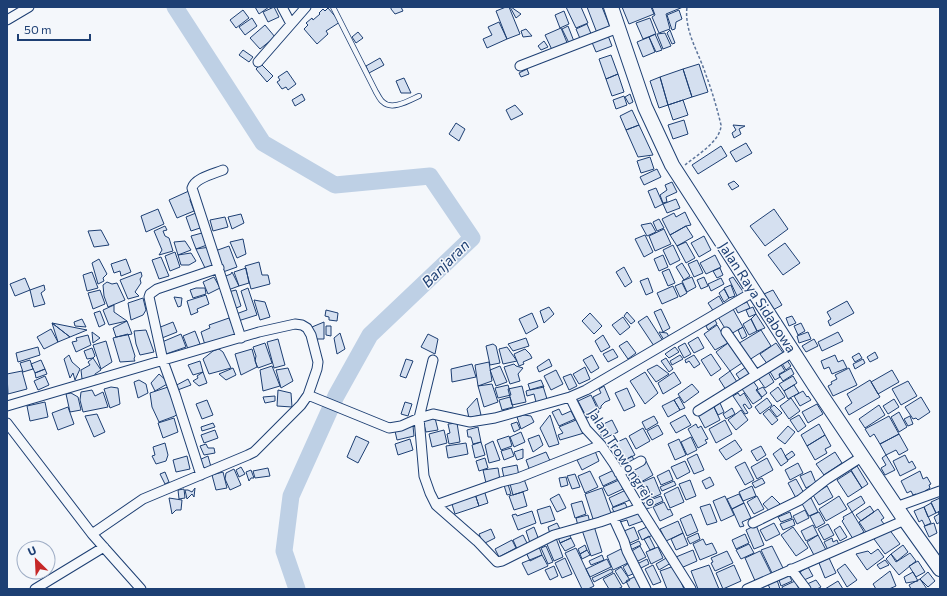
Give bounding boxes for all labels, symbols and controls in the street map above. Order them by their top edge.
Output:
scale bar [18,16,90,42]
text: 50 m [24,22,52,36]
water label: Banjaran [417,235,473,291]
street label: Jalan Raya Sidabowa [716,238,800,356]
street label: Jalan Trowongrejo [585,405,661,509]
north arrow [16,540,56,580]
text: U [25,543,38,558]

